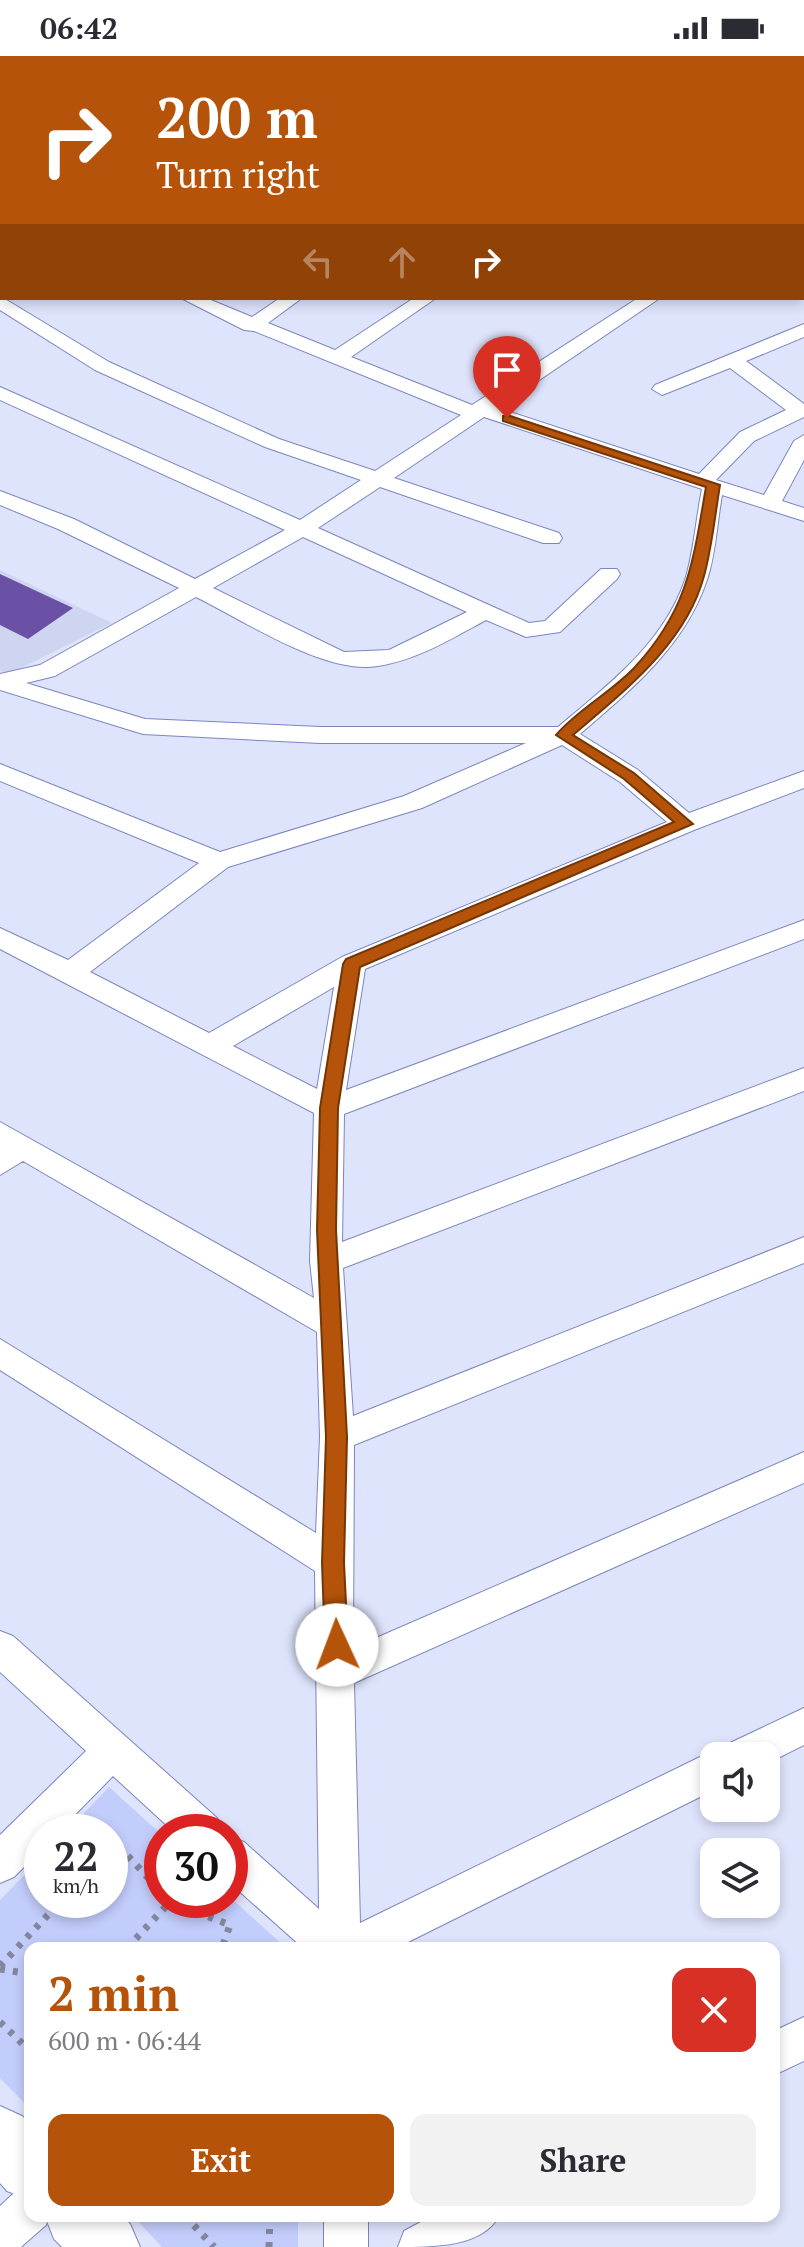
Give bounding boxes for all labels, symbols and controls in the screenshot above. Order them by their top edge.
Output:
text: 06:42 [40,8,118,48]
text: 200 m [156,80,318,154]
icon: right [24,88,128,192]
text: Turn right [156,151,320,198]
icon: left [296,240,340,284]
icon: ahead [380,240,424,284]
icon: right [464,240,508,284]
pin [473,336,541,418]
icon: arrive [485,348,529,392]
position arrow [295,1603,379,1687]
map controls [700,1742,780,1918]
button: sound [700,1742,780,1822]
speed limit sign: 30 [144,1814,248,1918]
text: 22 [53,1829,99,1882]
button: layers [700,1838,780,1918]
text: km/h [53,1872,99,1899]
text: 2 min [48,1961,179,2025]
button: close [672,1968,756,2052]
text: 600 m · 06:44 [48,2023,201,2057]
button: Exit [48,2114,394,2206]
button: Share [410,2114,756,2206]

